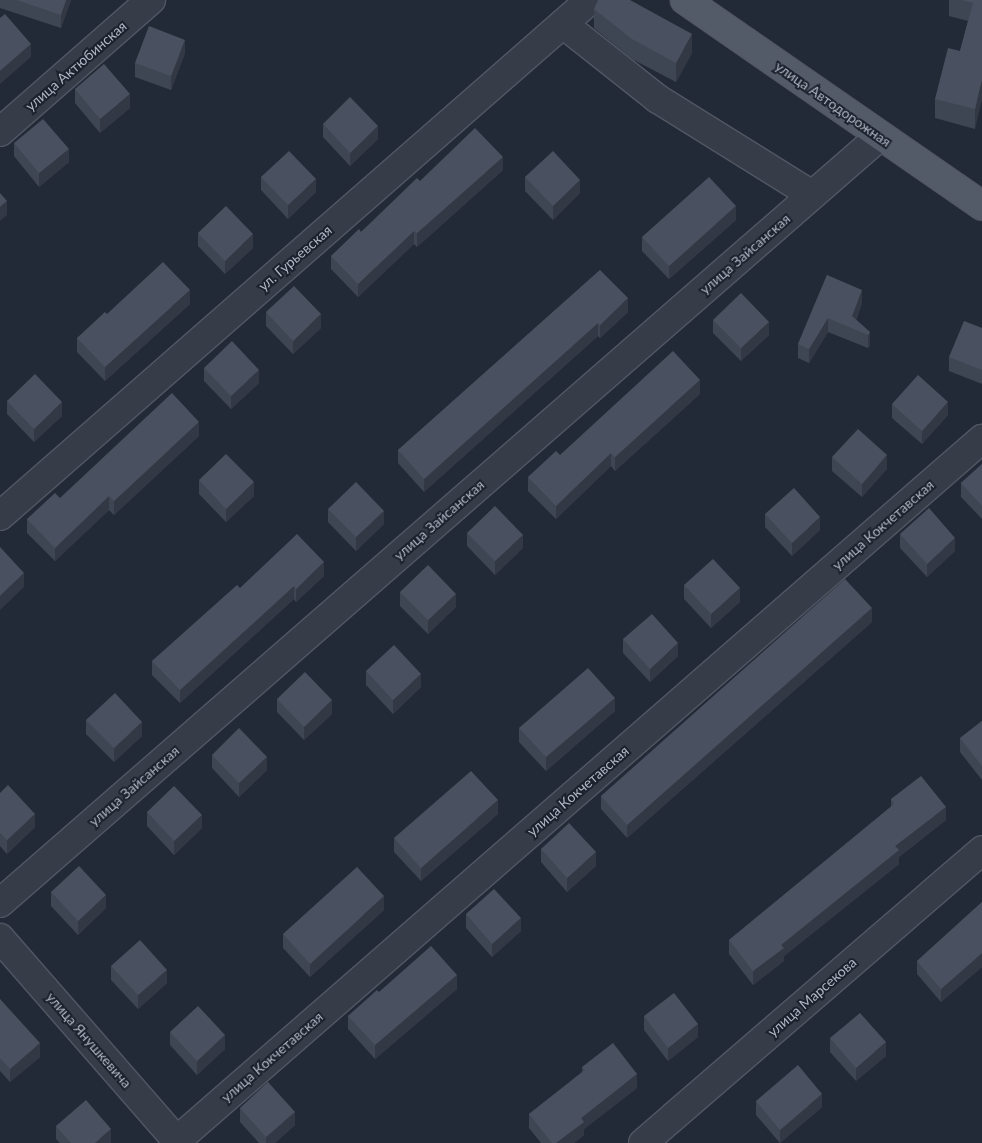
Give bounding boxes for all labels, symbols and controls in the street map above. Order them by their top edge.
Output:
street label: улица Актюбинская [22,18,130,114]
street label: улица Автодорожная [772,58,894,150]
street label: улица Зайсанская [696,210,794,298]
street label: ул. Гурьевская [255,222,335,294]
street label: улица Зайсанская [390,476,488,564]
street label: улица Кокчетавская [829,476,937,574]
street label: улица Зайсанская [85,742,183,830]
street label: улица Кокчетавская [524,742,632,840]
street label: улица Марсекова [764,954,860,1040]
street label: улица Янушкевича [43,989,135,1091]
street label: улица Кокчетавская [218,1008,326,1106]

